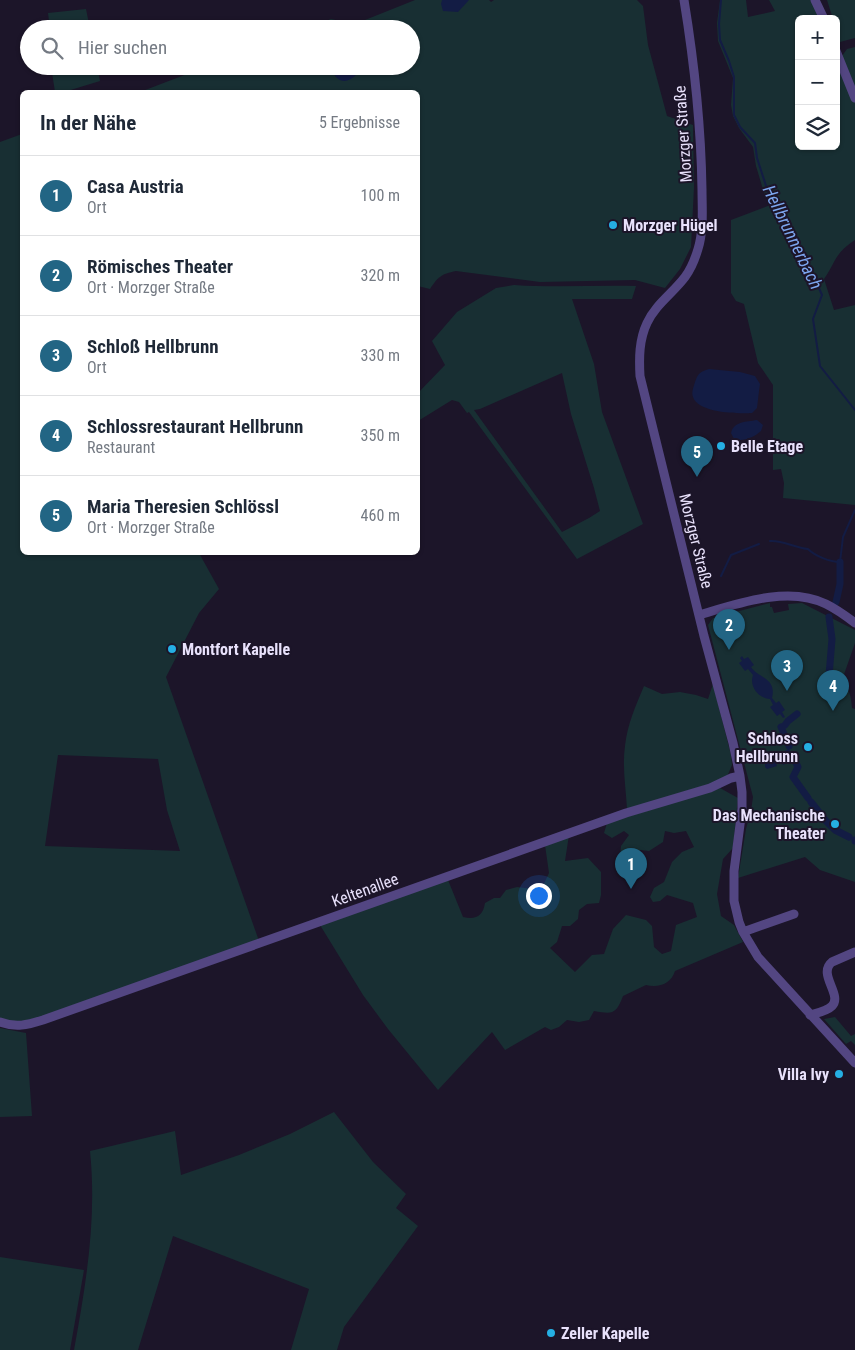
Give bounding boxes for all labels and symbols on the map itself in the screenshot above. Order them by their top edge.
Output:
street label: Morzger Straße [670,85,696,183]
water label: Hellbrunnerbach [759,181,827,293]
place label: Morzger Hügel [623,216,718,235]
marker: Morzger Hügel [607,219,619,231]
pin: 5 [681,436,713,477]
place label: Belle Etage [731,437,803,456]
marker: Belle Etage [715,440,727,452]
street label: Morzger Straße [675,492,717,590]
pin: 2 [713,609,745,650]
place label: Montfort Kapelle [182,640,290,659]
marker: Montfort Kapelle [166,643,178,655]
pin: 3 [771,650,803,691]
pin: 4 [817,670,849,711]
place label: Schloss Hellbrunn [736,729,798,766]
marker: Schloss Hellbrunn [802,741,814,753]
place label: Das Mechanische Theater [713,806,825,843]
marker: Das Mechanische Theater [829,818,841,830]
pin: 1 [615,848,647,889]
street label: Keltenallee [329,869,401,911]
your location [526,883,552,909]
place label: Villa Ivy [778,1065,829,1084]
marker: Villa Ivy [833,1068,845,1080]
place label: Zeller Kapelle [561,1324,650,1343]
marker: Zeller Kapelle [545,1327,557,1339]

